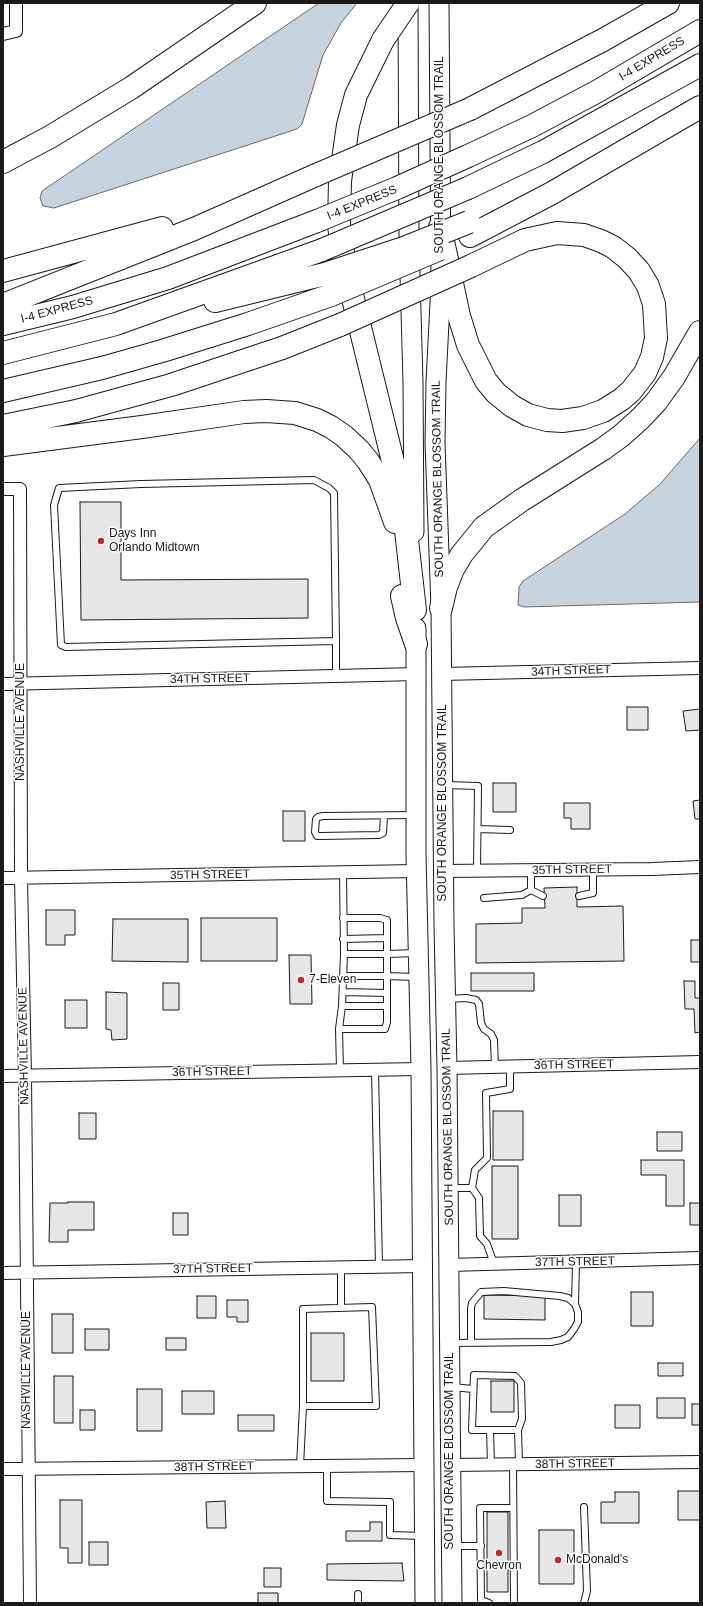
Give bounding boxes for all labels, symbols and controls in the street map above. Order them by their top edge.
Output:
street label: I-4 EXPRESS [617,34,687,84]
street label: SOUTH ORANGE BLOSSOM TRAIL [433,56,447,254]
street label: I-4 EXPRESS [325,182,399,224]
street label: I-4 EXPRESS [19,293,95,327]
street label: SOUTH ORANGE BLOSSOM TRAIL [429,380,447,578]
place label: Days Inn Orlando Midtown [109,527,200,555]
marker: Days Inn Orlando Midtown [96,536,106,546]
street label: 34TH STREET [531,662,611,680]
street label: NASHVILLE AVENUE [14,663,28,781]
street label: 34TH STREET [170,671,250,687]
street label: SOUTH ORANGE BLOSSOM TRAIL [436,704,450,902]
street label: 35TH STREET [532,862,612,878]
street label: 35TH STREET [170,867,250,883]
place label: 7-Eleven [309,973,356,987]
marker: 7-Eleven [296,975,306,985]
street label: NASHVILLE AVENUE [16,987,32,1105]
street label: SOUTH ORANGE BLOSSOM TRAIL [439,1028,457,1226]
street label: 36TH STREET [534,1057,614,1073]
street label: 36TH STREET [172,1064,252,1080]
street label: 37TH STREET [535,1254,615,1270]
street label: 37TH STREET [173,1261,253,1277]
street label: NASHVILLE AVENUE [20,1311,34,1429]
street label: SOUTH ORANGE BLOSSOM TRAIL [443,1352,457,1550]
street label: 38TH STREET [535,1456,615,1472]
street label: 38TH STREET [174,1459,254,1475]
marker: Chevron [494,1548,504,1558]
place label: McDonald's [566,1553,628,1567]
marker: McDonald's [553,1555,563,1565]
place label: Chevron [476,1559,522,1573]

